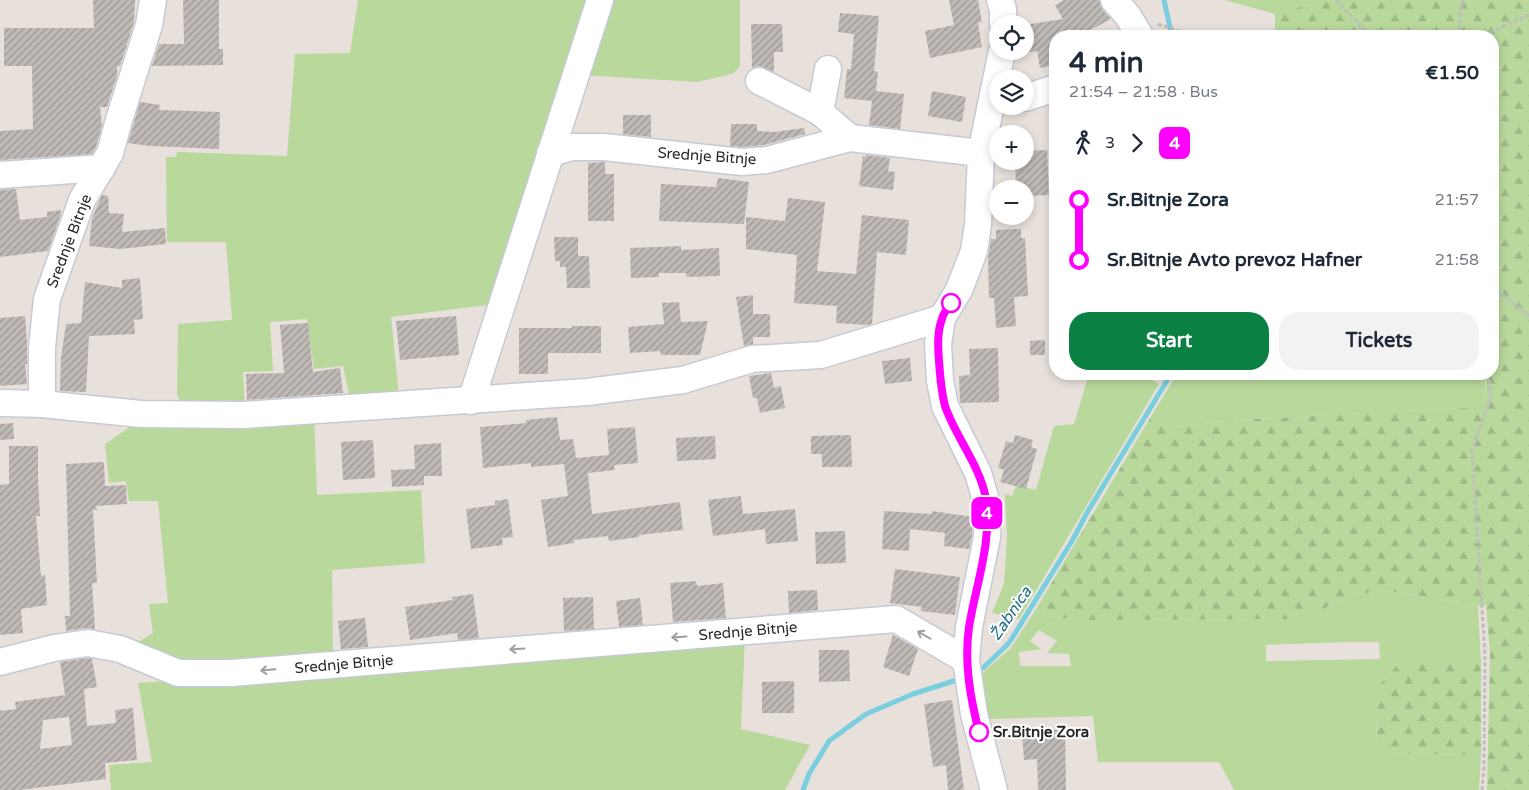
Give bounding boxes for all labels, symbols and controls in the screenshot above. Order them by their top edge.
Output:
map controls [989,15,1034,225]
button: locate [989,15,1034,60]
text: 4 min [1069,46,1144,80]
text: €1.50 [1425,62,1479,84]
button: layers [989,70,1034,115]
text: 21:54 – 21:58 · Bus [1069,82,1218,102]
button: + [989,125,1034,170]
icon: walk [1069,129,1097,157]
icon: forward [1123,129,1151,157]
text: 4 [1169,132,1180,154]
text: 3 [1105,133,1115,153]
street label: Srednje Bitnje [657,144,757,168]
button: − [989,180,1034,225]
text: Sr.Bitnje Zora [1107,189,1229,211]
text: 21:57 [1435,190,1479,210]
street label: Srednje Bitnje [43,192,95,290]
text: Sr.Bitnje Avto prevoz Hafner [1107,249,1362,271]
text: 21:58 [1435,250,1479,270]
unlabelled marker [941,293,961,313]
button: Start [1069,312,1269,370]
button: Tickets [1279,312,1479,370]
line badge: 4 [971,497,1003,529]
text: 4 [981,502,993,524]
water label: Žabnica [986,582,1037,644]
street label: Srednje Bitnje [698,618,798,644]
one-way arrow [917,630,931,640]
one-way arrow [671,632,687,642]
one-way arrow [509,645,525,654]
street label: Srednje Bitnje [294,651,394,677]
one-way arrow [260,666,276,675]
marker: Sr.Bitnje Zora [969,722,989,742]
place label: Sr.Bitnje Zora [993,723,1089,742]

